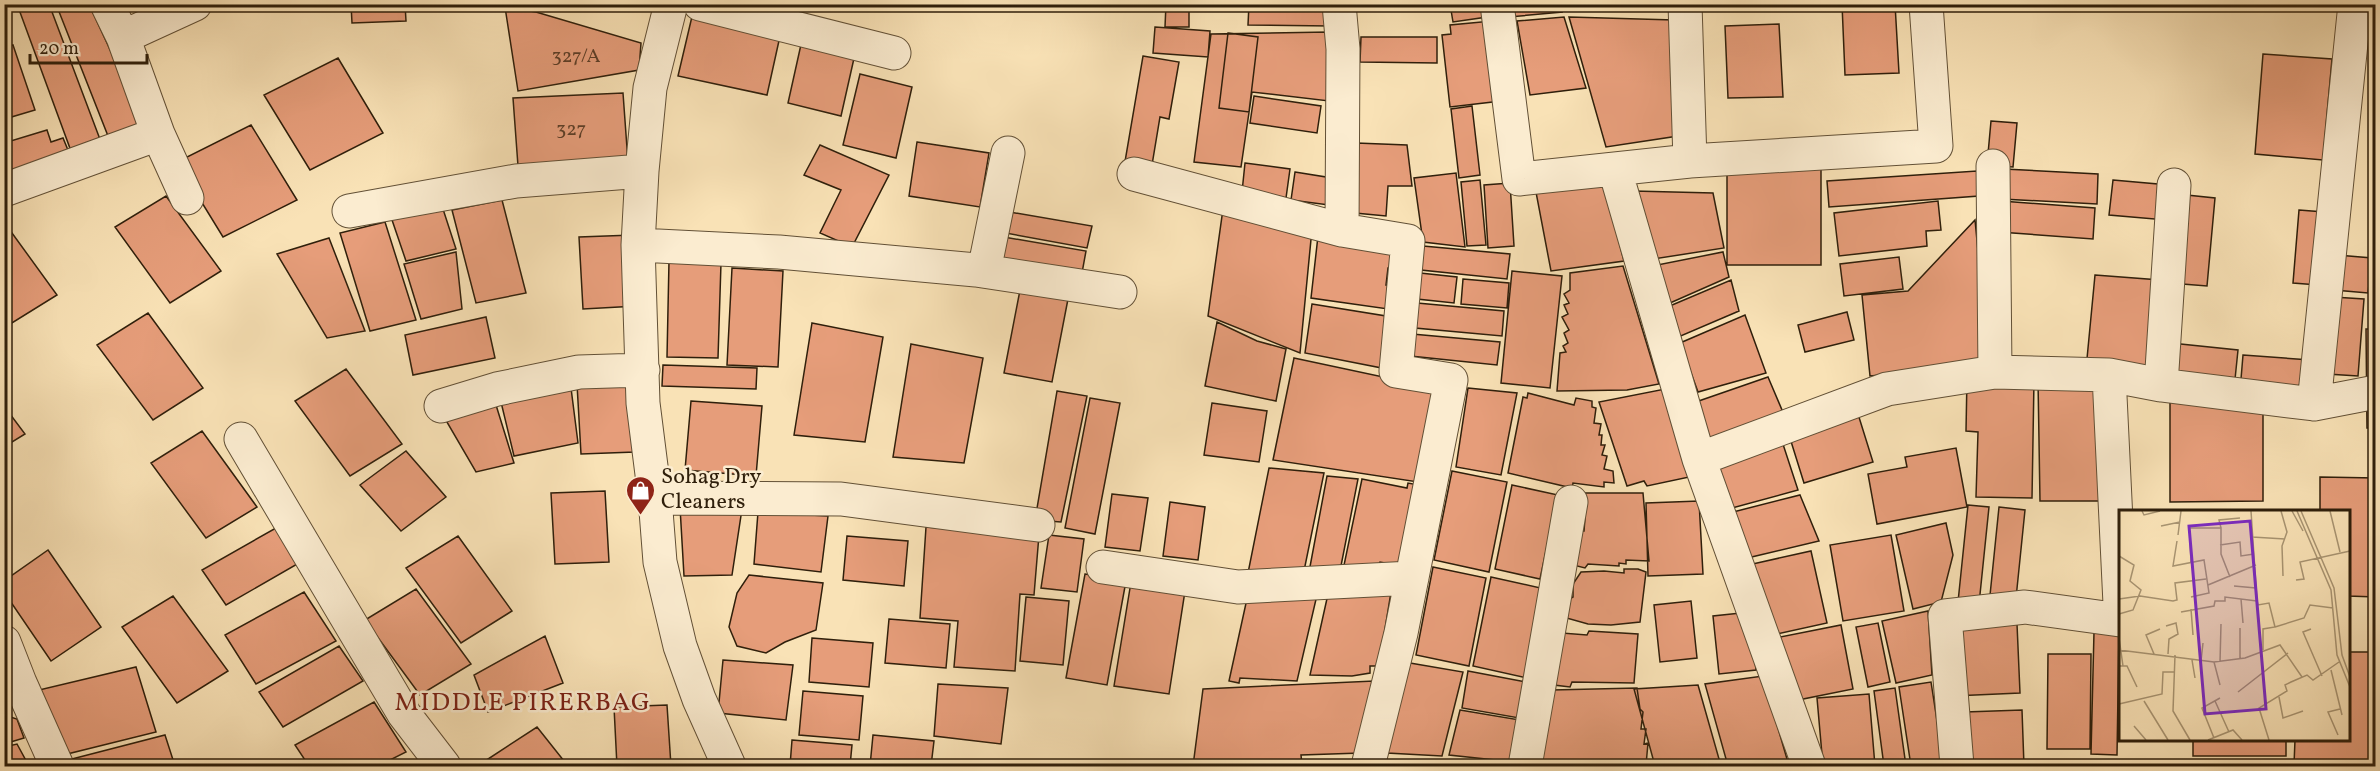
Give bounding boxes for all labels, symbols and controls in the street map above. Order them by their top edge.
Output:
scale bar [30,27,147,65]
text: 20 m [39,37,79,62]
house number: 327/A [551,43,601,71]
house number: 327 [556,116,586,144]
place label: Sohag Dry Cleaners [661,462,762,518]
shop icon: Sohag Dry Cleaners [624,474,656,516]
inset map [2119,510,2350,741]
district label: MIDDLE PIRERBAG [395,685,651,721]

